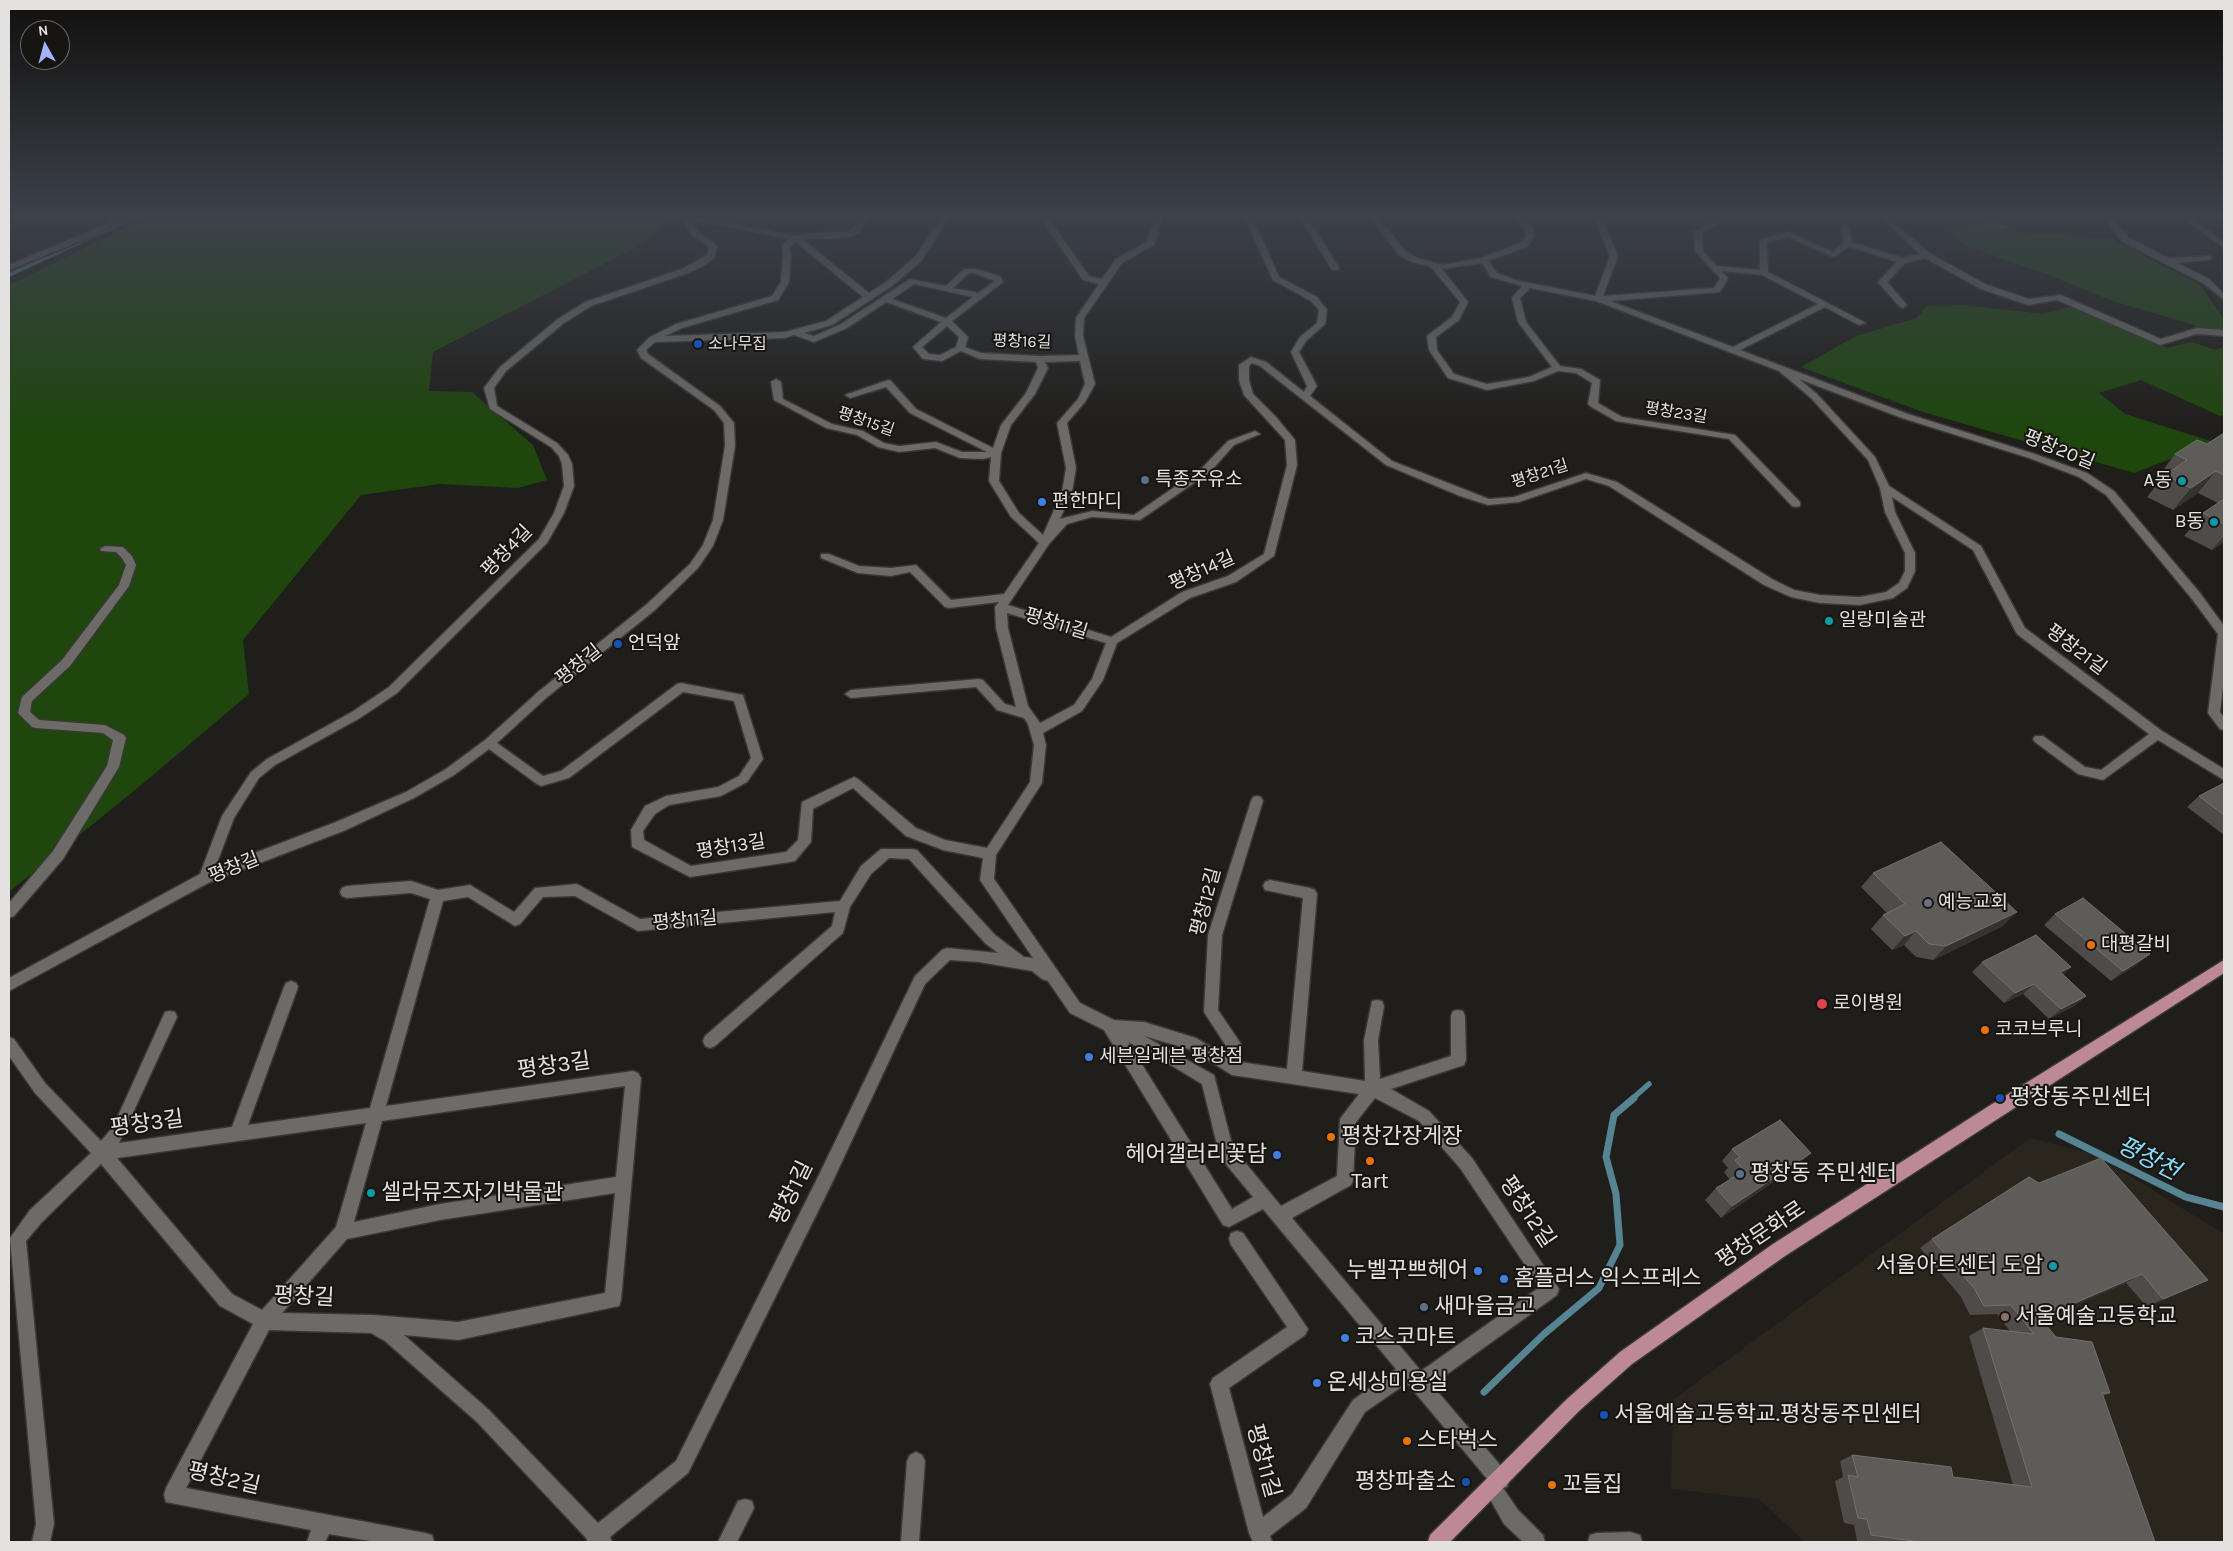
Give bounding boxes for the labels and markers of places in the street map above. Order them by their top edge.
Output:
place label: 소나무집 [708,334,767,354]
marker: 소나무집 [692,338,704,350]
place label: 특종주유소 [1155,469,1242,491]
place label: A동 [2144,470,2172,492]
marker: 특종주유소 [1139,474,1151,486]
marker: A동 [2176,475,2188,487]
place label: 편한마디 [1052,491,1122,513]
marker: 편한마디 [1036,496,1048,508]
place label: B동 [2175,511,2204,533]
marker: B동 [2208,516,2220,528]
place label: 일랑미술관 [1839,610,1926,632]
marker: 일랑미술관 [1823,615,1835,627]
place label: 언덕앞 [628,633,680,655]
marker: 언덕앞 [612,638,624,650]
place label: 예능교회 [1938,892,2008,914]
marker: 예능교회 [1922,897,1934,909]
place label: 대평갈비 [2101,934,2171,956]
marker: 대평갈비 [2085,939,2097,951]
place label: 로이병원 [1833,993,1903,1015]
marker: 로이병원 [1815,997,1829,1011]
place label: 코코브루니 [1995,1019,2082,1041]
marker: 코코브루니 [1979,1024,1991,1036]
place label: 세븐일레븐 평창점 [1099,1046,1243,1068]
marker: 세븐일레븐 평창점 [1083,1051,1095,1063]
place label: 평창동주민센터 [2010,1085,2152,1111]
marker: 평창동주민센터 [1994,1092,2006,1104]
place label: 평창간장게장 [1341,1124,1462,1150]
marker: 평창간장게장 [1325,1131,1337,1143]
place label: 헤어갤러리꽃담 [1125,1142,1267,1168]
marker: 헤어갤러리꽃담 [1271,1149,1283,1161]
marker: Tart [1364,1155,1376,1167]
place label: 평창동 주민센터 [1750,1161,1897,1187]
marker: 평창동 주민센터 [1734,1168,1746,1180]
place label: Tart [1351,1169,1389,1195]
place label: 셀라뮤즈자기박물관 [381,1180,563,1206]
marker: 셀라뮤즈자기박물관 [365,1187,377,1199]
place label: 서울아트센터 도암 [1876,1253,2043,1279]
place label: 누벨꾸쁘헤어 [1347,1258,1468,1284]
marker: 서울아트센터 도암 [2047,1260,2059,1272]
marker: 누벨꾸쁘헤어 [1472,1265,1484,1277]
place label: 홈플러스 익스프레스 [1514,1266,1701,1292]
marker: 홈플러스 익스프레스 [1498,1273,1510,1285]
place label: 새마을금고 [1434,1294,1535,1320]
marker: 새마을금고 [1418,1301,1430,1313]
place label: 서울예술고등학교 [2015,1304,2177,1330]
marker: 서울예술고등학교 [1999,1311,2011,1323]
place label: 코스코마트 [1355,1325,1456,1351]
marker: 코스코마트 [1339,1332,1351,1344]
place label: 온세상미용실 [1327,1370,1448,1396]
marker: 온세상미용실 [1311,1377,1323,1389]
place label: 서울예술고등학교.평창동주민센터 [1614,1402,1922,1428]
marker: 서울예술고등학교.평창동주민센터 [1598,1409,1610,1421]
place label: 스타벅스 [1417,1428,1498,1454]
marker: 스타벅스 [1401,1435,1413,1447]
place label: 평창파출소 [1355,1469,1456,1495]
place label: 꼬들집 [1562,1472,1623,1498]
marker: 평창파출소 [1460,1476,1472,1488]
marker: 꼬들집 [1546,1479,1558,1491]

